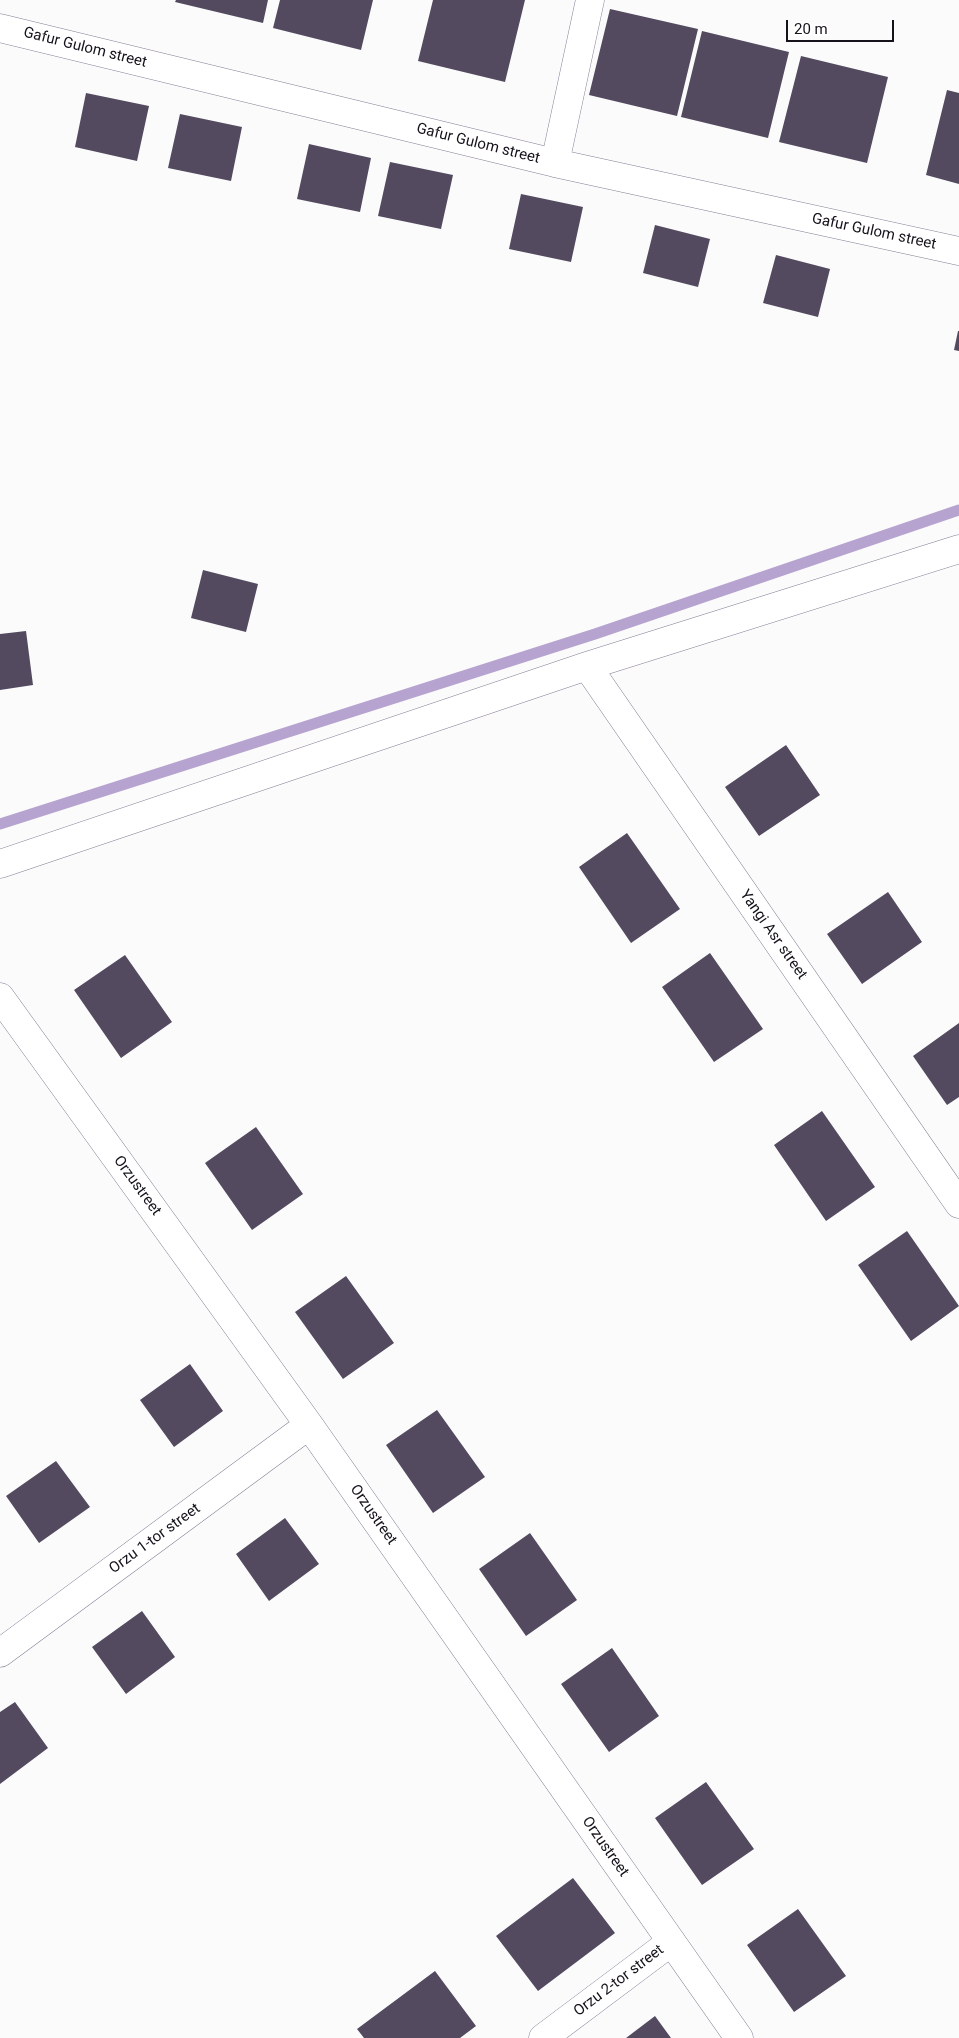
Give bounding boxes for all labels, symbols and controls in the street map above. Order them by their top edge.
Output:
scale bar [789,10,896,42]
text: 20 m [794,20,828,38]
street label: Gafur Gulom street [21,24,149,72]
street label: Gafur Gulom street [414,120,542,168]
street label: Gafur Gulom street [810,210,938,254]
street label: Yangi Asr street [735,887,811,983]
street label: Orzustreet [109,1153,165,1219]
street label: Orzustreet [346,1481,400,1549]
street label: Orzu 1-tor street [106,1500,204,1578]
street label: Orzustreet [578,1813,632,1881]
street label: Orzu 2-tor street [570,1941,668,2021]

